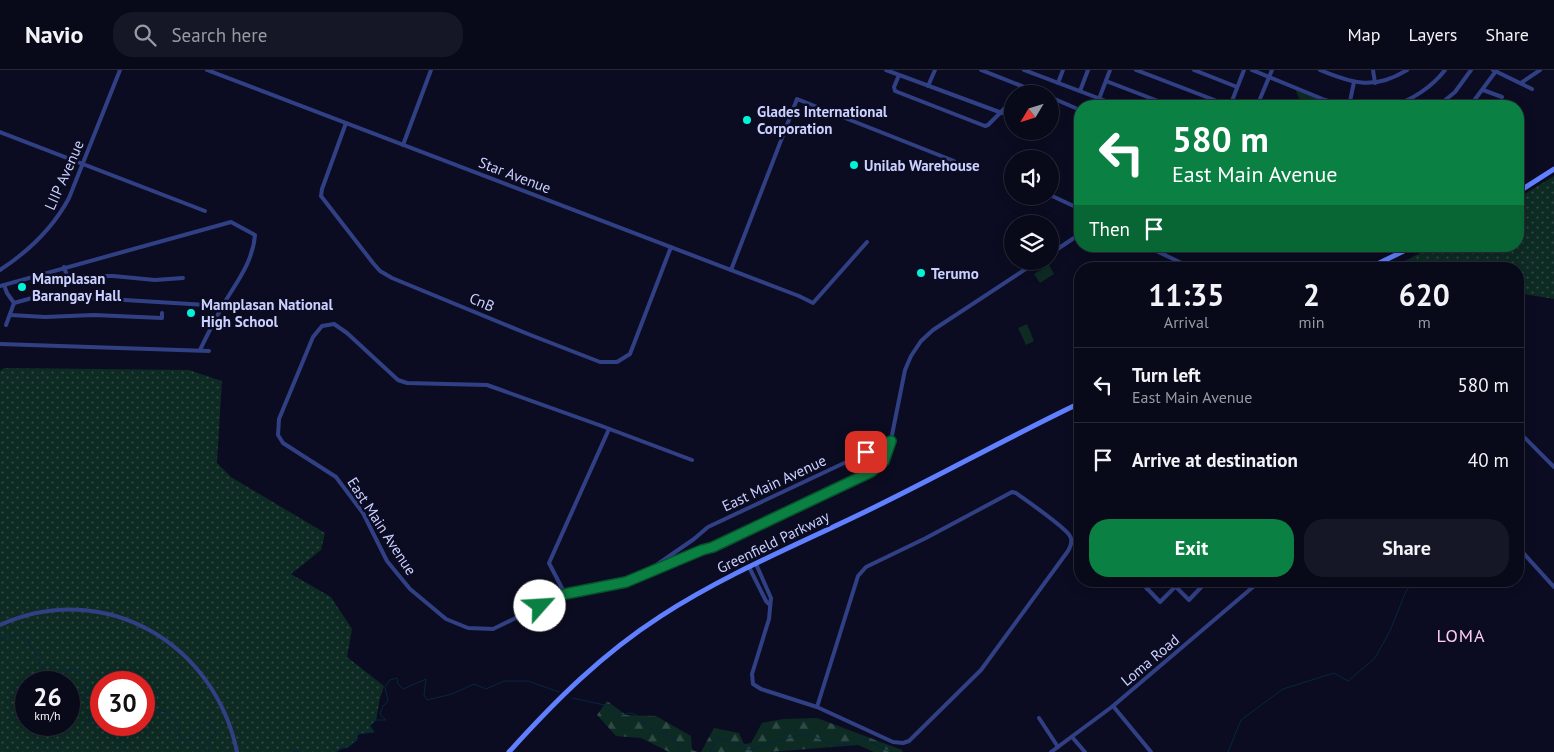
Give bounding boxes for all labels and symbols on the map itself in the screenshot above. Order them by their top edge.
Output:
north arrow [1004,85,1059,140]
place label: Glades International Corporation [757,102,888,138]
marker: Glades International Corporation [741,114,753,126]
street label: LIIP Avenue [40,137,88,213]
street label: Star Avenue [476,153,554,197]
place label: Unilab Warehouse [864,156,980,175]
marker: Unilab Warehouse [848,159,860,171]
place label: Terumo [931,264,979,283]
marker: Terumo [915,267,927,279]
place label: Mamplasan Barangay Hall [32,269,122,305]
marker: Mamplasan Barangay Hall [16,281,28,293]
street label: CnB [467,288,497,316]
place label: Mamplasan National High School [201,295,333,331]
marker: Mamplasan National High School [185,307,197,319]
pin [845,431,887,473]
street label: East Main Avenue [719,451,829,515]
street label: East Main Avenue [343,474,421,578]
street label: Greenfield Parkway [714,507,832,577]
position arrow [513,579,565,631]
district label: LOMA [1436,624,1486,647]
street label: Loma Road [1117,630,1183,690]
speed limit sign: 30 [90,671,155,736]

